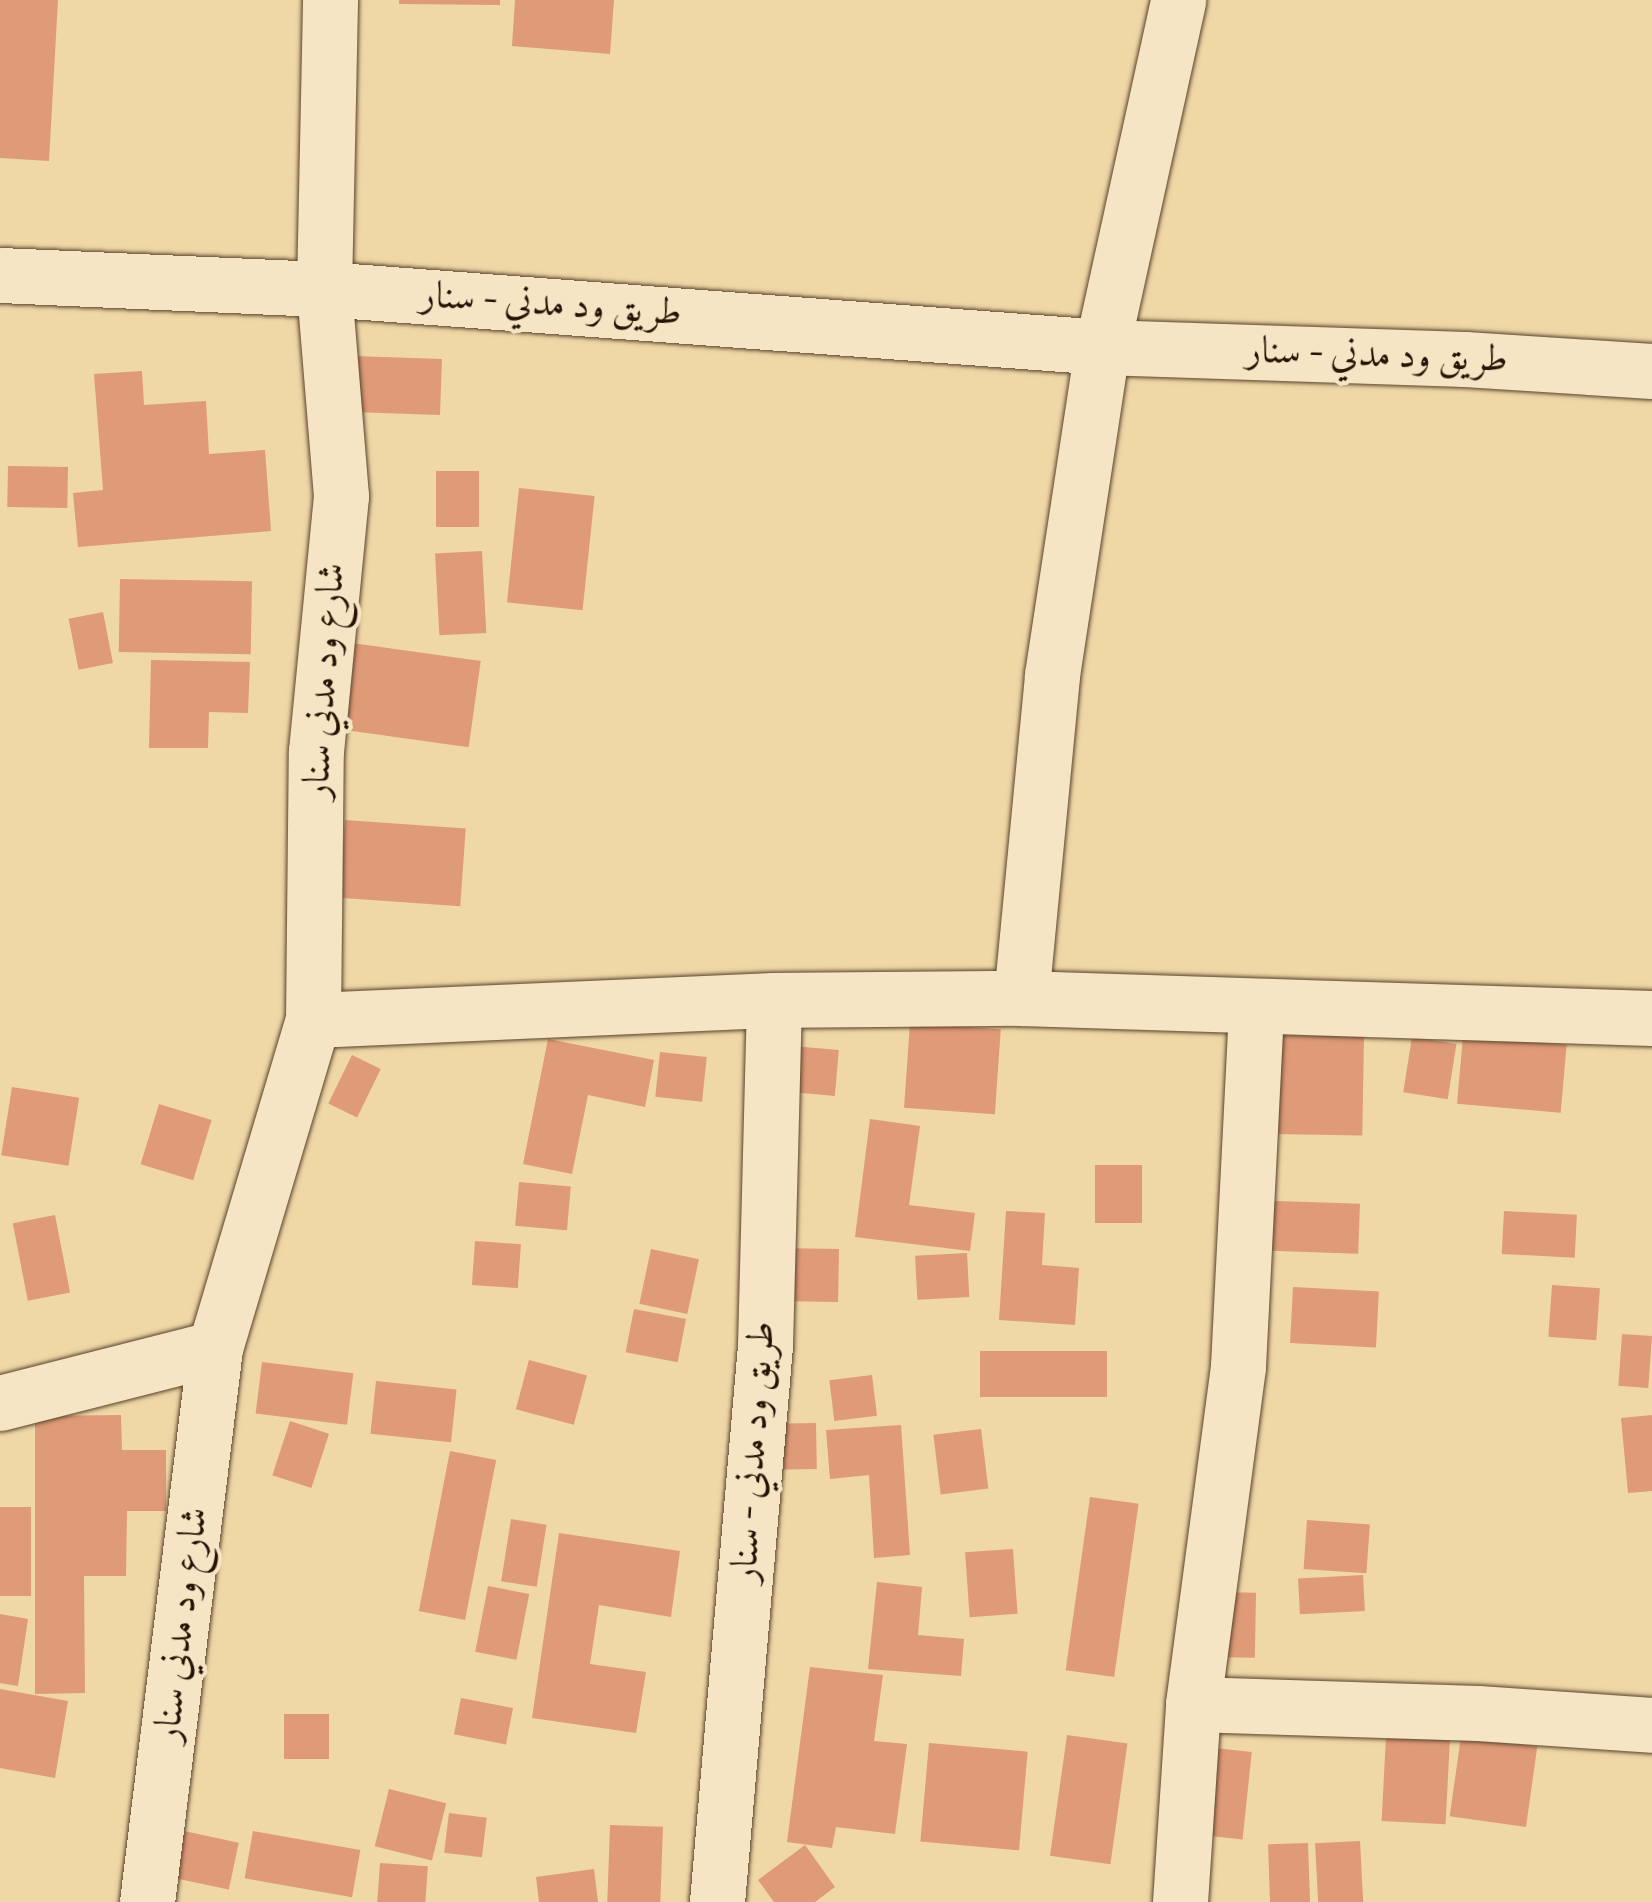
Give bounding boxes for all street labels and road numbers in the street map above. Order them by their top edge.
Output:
street label: طريق ود مدني - سنار [418,274,684,338]
street label: طريق ود مدني - سنار [1245,330,1509,384]
street label: شارع ود مدني سنار [295,562,357,800]
street label: طريق ود مدني - سنار [723,1319,787,1585]
street label: شارع ود مدني سنار [146,1505,220,1745]

